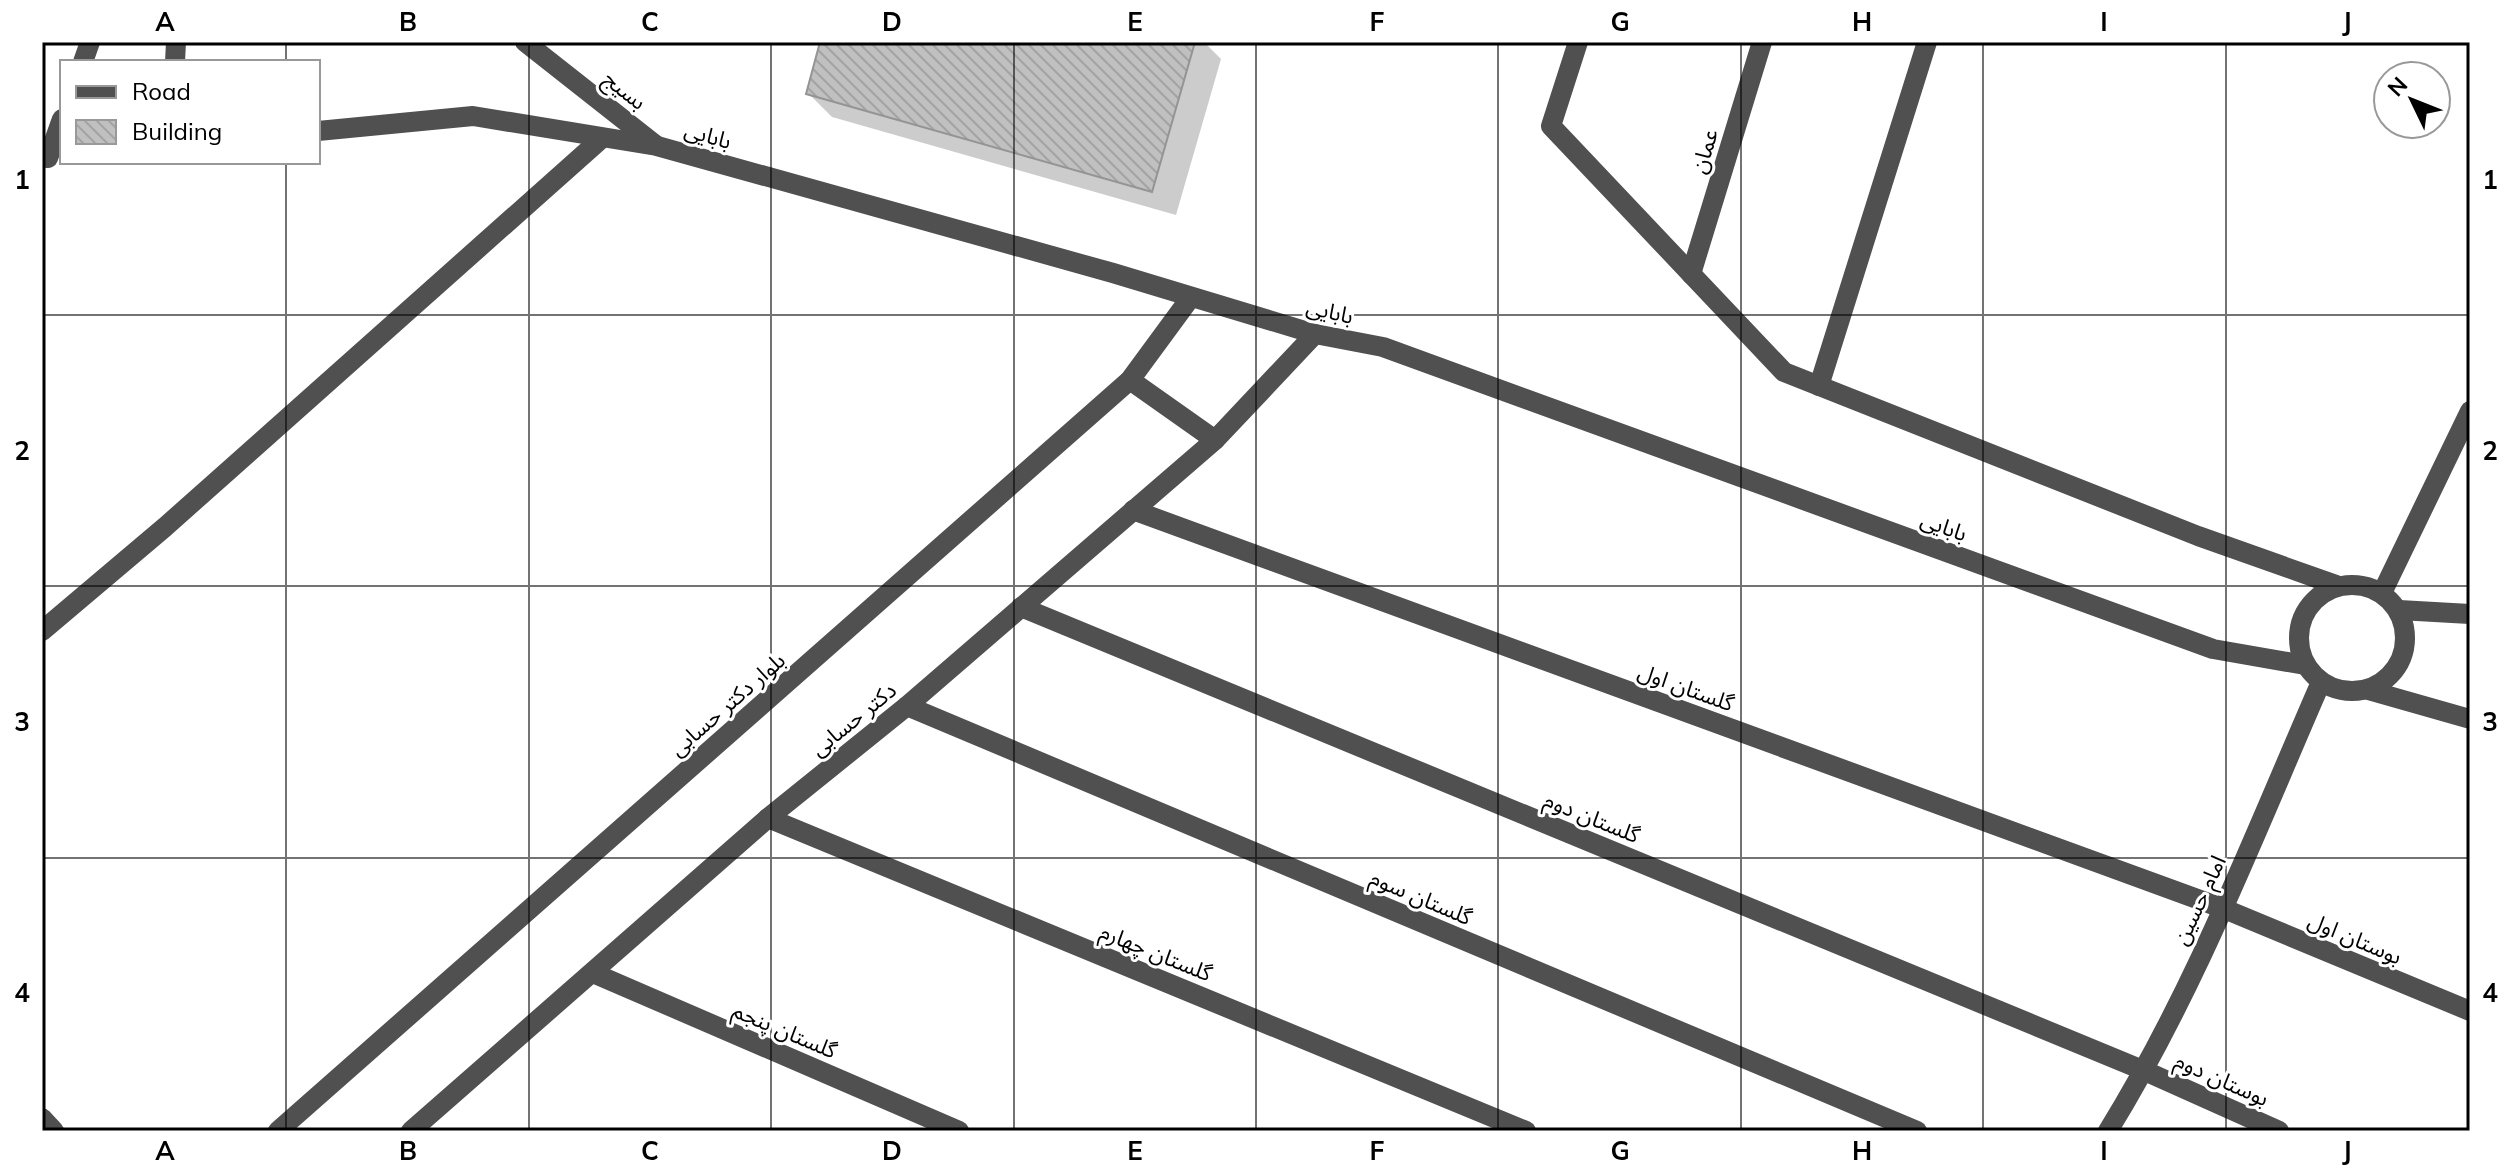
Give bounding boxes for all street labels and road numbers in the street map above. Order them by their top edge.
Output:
street label: بسیج [596,64,652,118]
street label: بابایی [681,115,735,155]
street label: عمان [1684,125,1724,177]
street label: بابایی [1304,292,1356,330]
street label: بابایی [1917,505,1971,547]
street label: بلوار دکتر حسابی [663,646,791,762]
street label: گلستان اول [1634,657,1739,718]
street label: دکتر حسابی [804,676,902,762]
street label: گلستان دوم [1539,785,1645,852]
street label: امام حسین [2166,851,2235,950]
street label: گلستان سوم [1365,863,1477,934]
street label: بوستان اول [2304,906,2406,970]
street label: گلستان چهارم [1095,917,1217,990]
street label: گلستان پنجم [728,996,842,1068]
street label: بوستان دوم [2169,1046,2273,1115]

